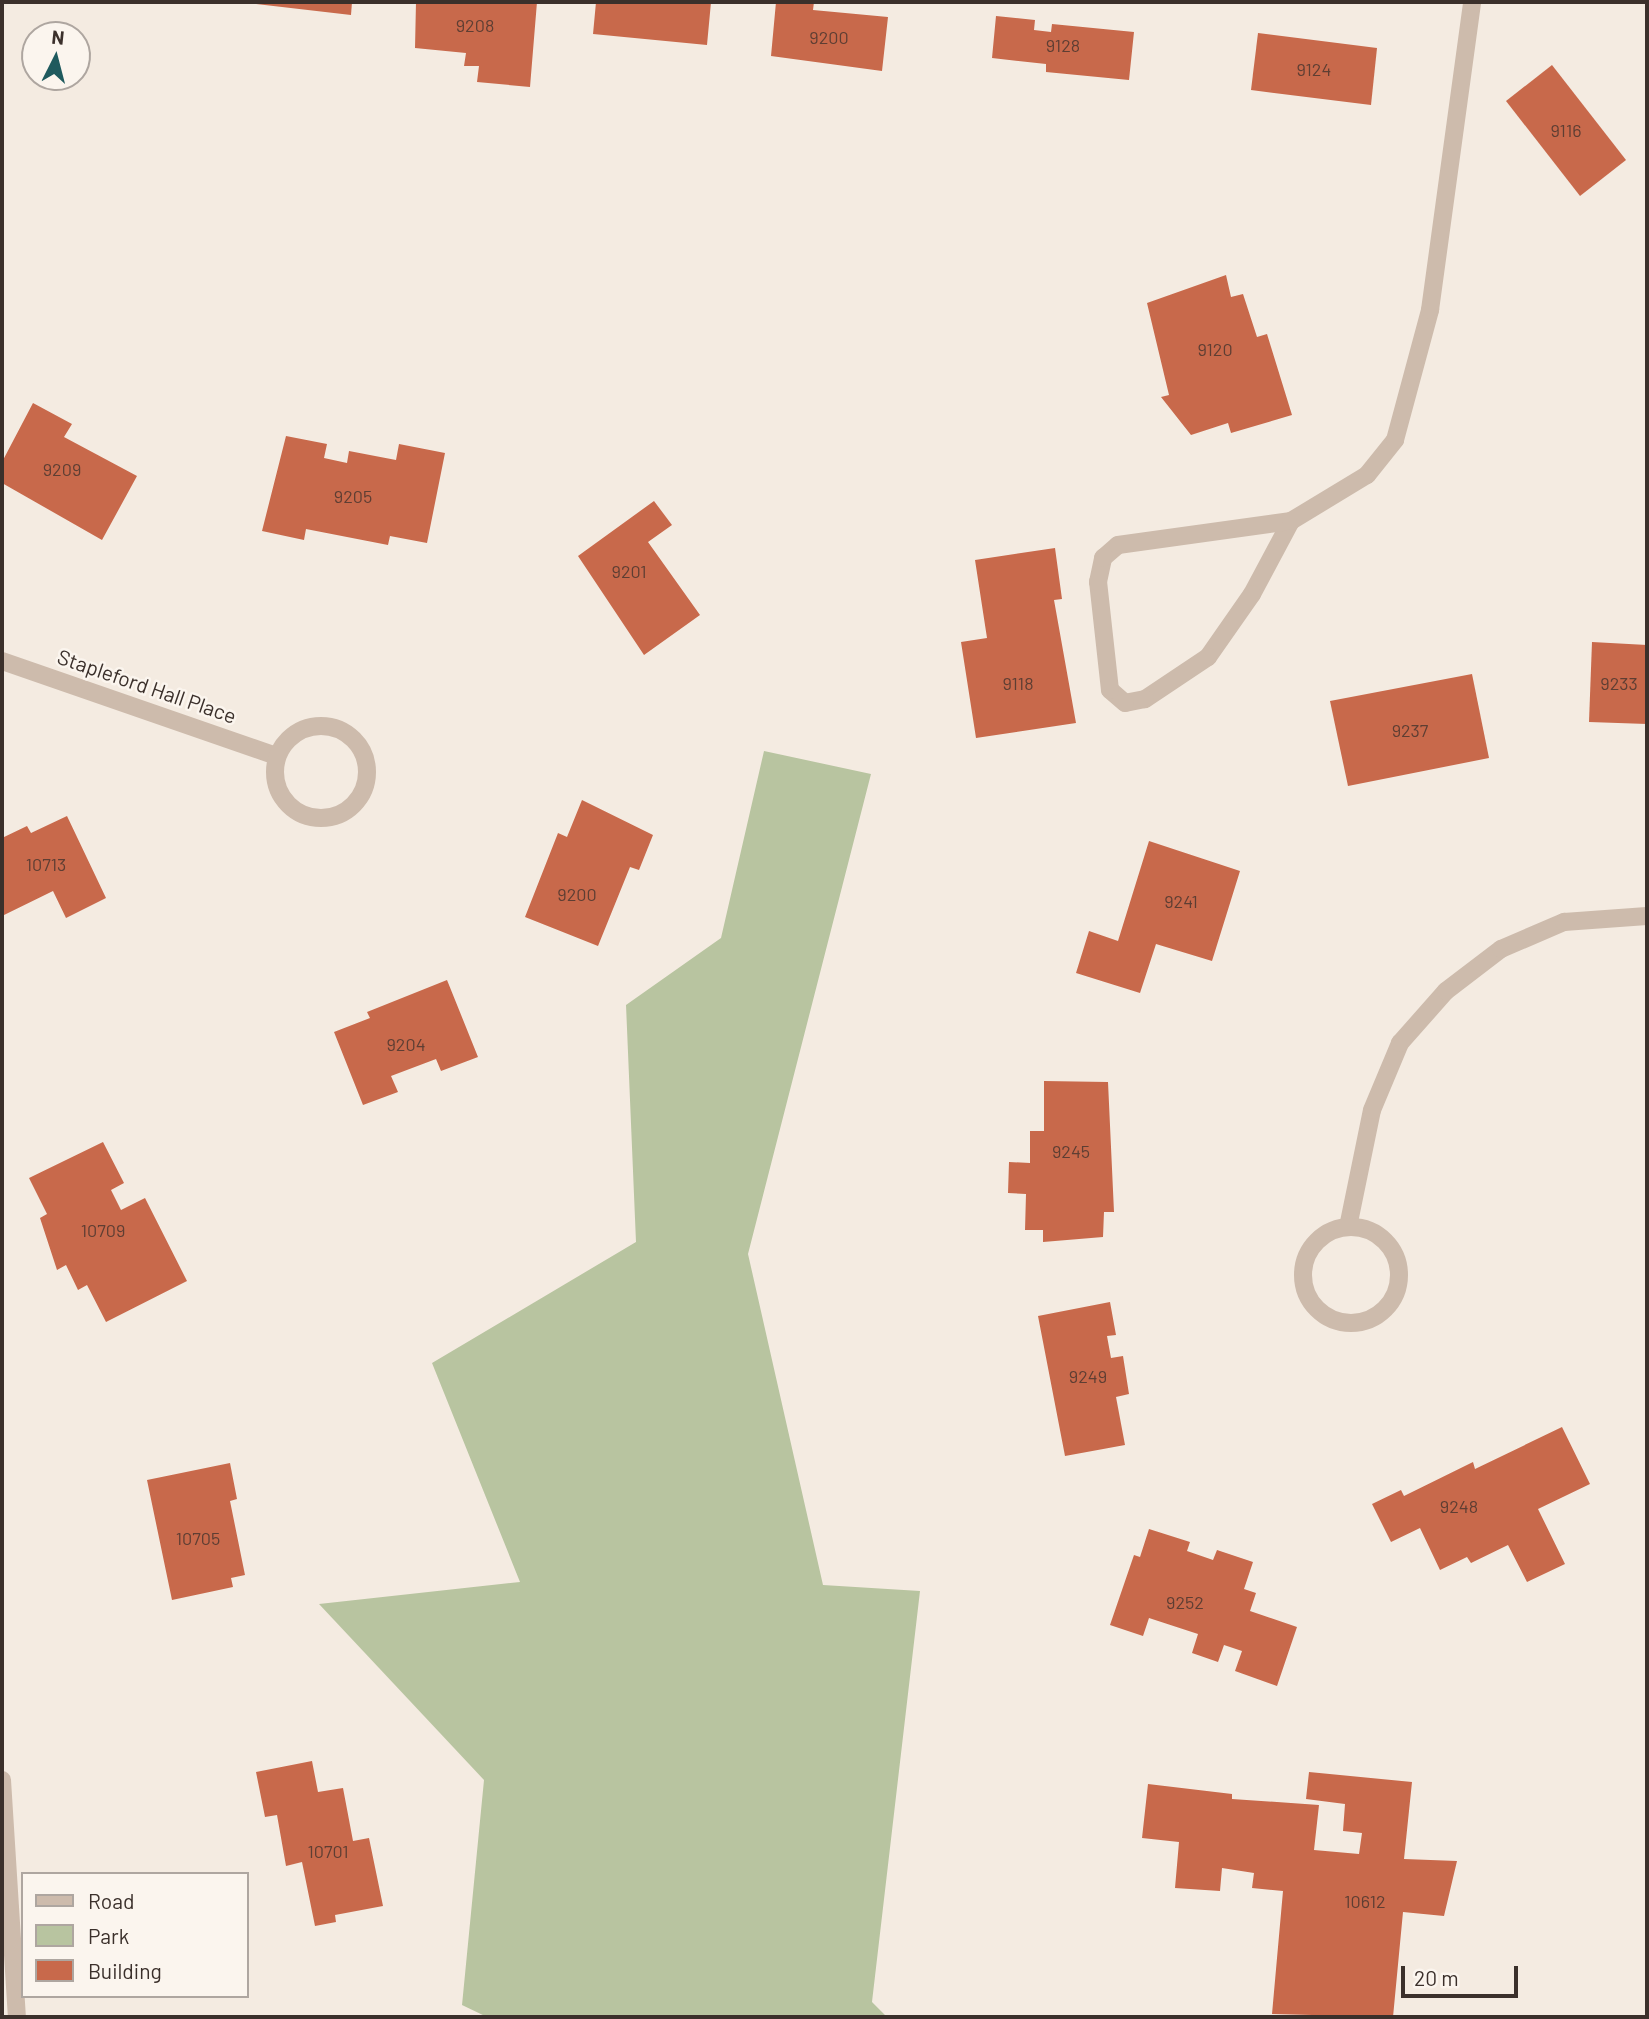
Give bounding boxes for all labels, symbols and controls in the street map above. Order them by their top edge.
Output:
house number: 9208 [456,14,494,36]
north arrow [21,21,91,91]
text: N [51,25,66,49]
house number: 9200 [809,26,849,48]
house number: 9128 [1046,34,1080,56]
house number: 9124 [1297,58,1331,80]
house number: 9116 [1551,119,1581,141]
house number: 9120 [1197,338,1233,360]
house number: 9209 [43,458,81,480]
house number: 9205 [334,485,372,507]
house number: 9201 [612,560,646,582]
street label: Stapleford Hall Place [54,644,240,728]
house number: 9118 [1002,672,1034,694]
house number: 9233 [1600,672,1638,694]
house number: 9237 [1392,719,1428,741]
house number: 10713 [26,853,66,875]
house number: 9200 [557,883,597,905]
house number: 9241 [1164,890,1198,912]
house number: 9204 [386,1033,426,1055]
house number: 9245 [1052,1140,1090,1162]
house number: 10709 [81,1219,125,1241]
house number: 9249 [1069,1365,1107,1387]
house number: 9248 [1440,1495,1478,1517]
house number: 10705 [176,1527,220,1549]
house number: 9252 [1166,1591,1204,1613]
house number: 10701 [308,1840,348,1862]
legend [21,1872,248,1998]
text: Road [88,1888,134,1913]
house number: 10612 [1344,1890,1386,1912]
text: Park [88,1923,129,1948]
scale bar [1404,1952,1521,1996]
text: Building [88,1958,162,1983]
text: 20 m [1414,1965,1459,1990]

